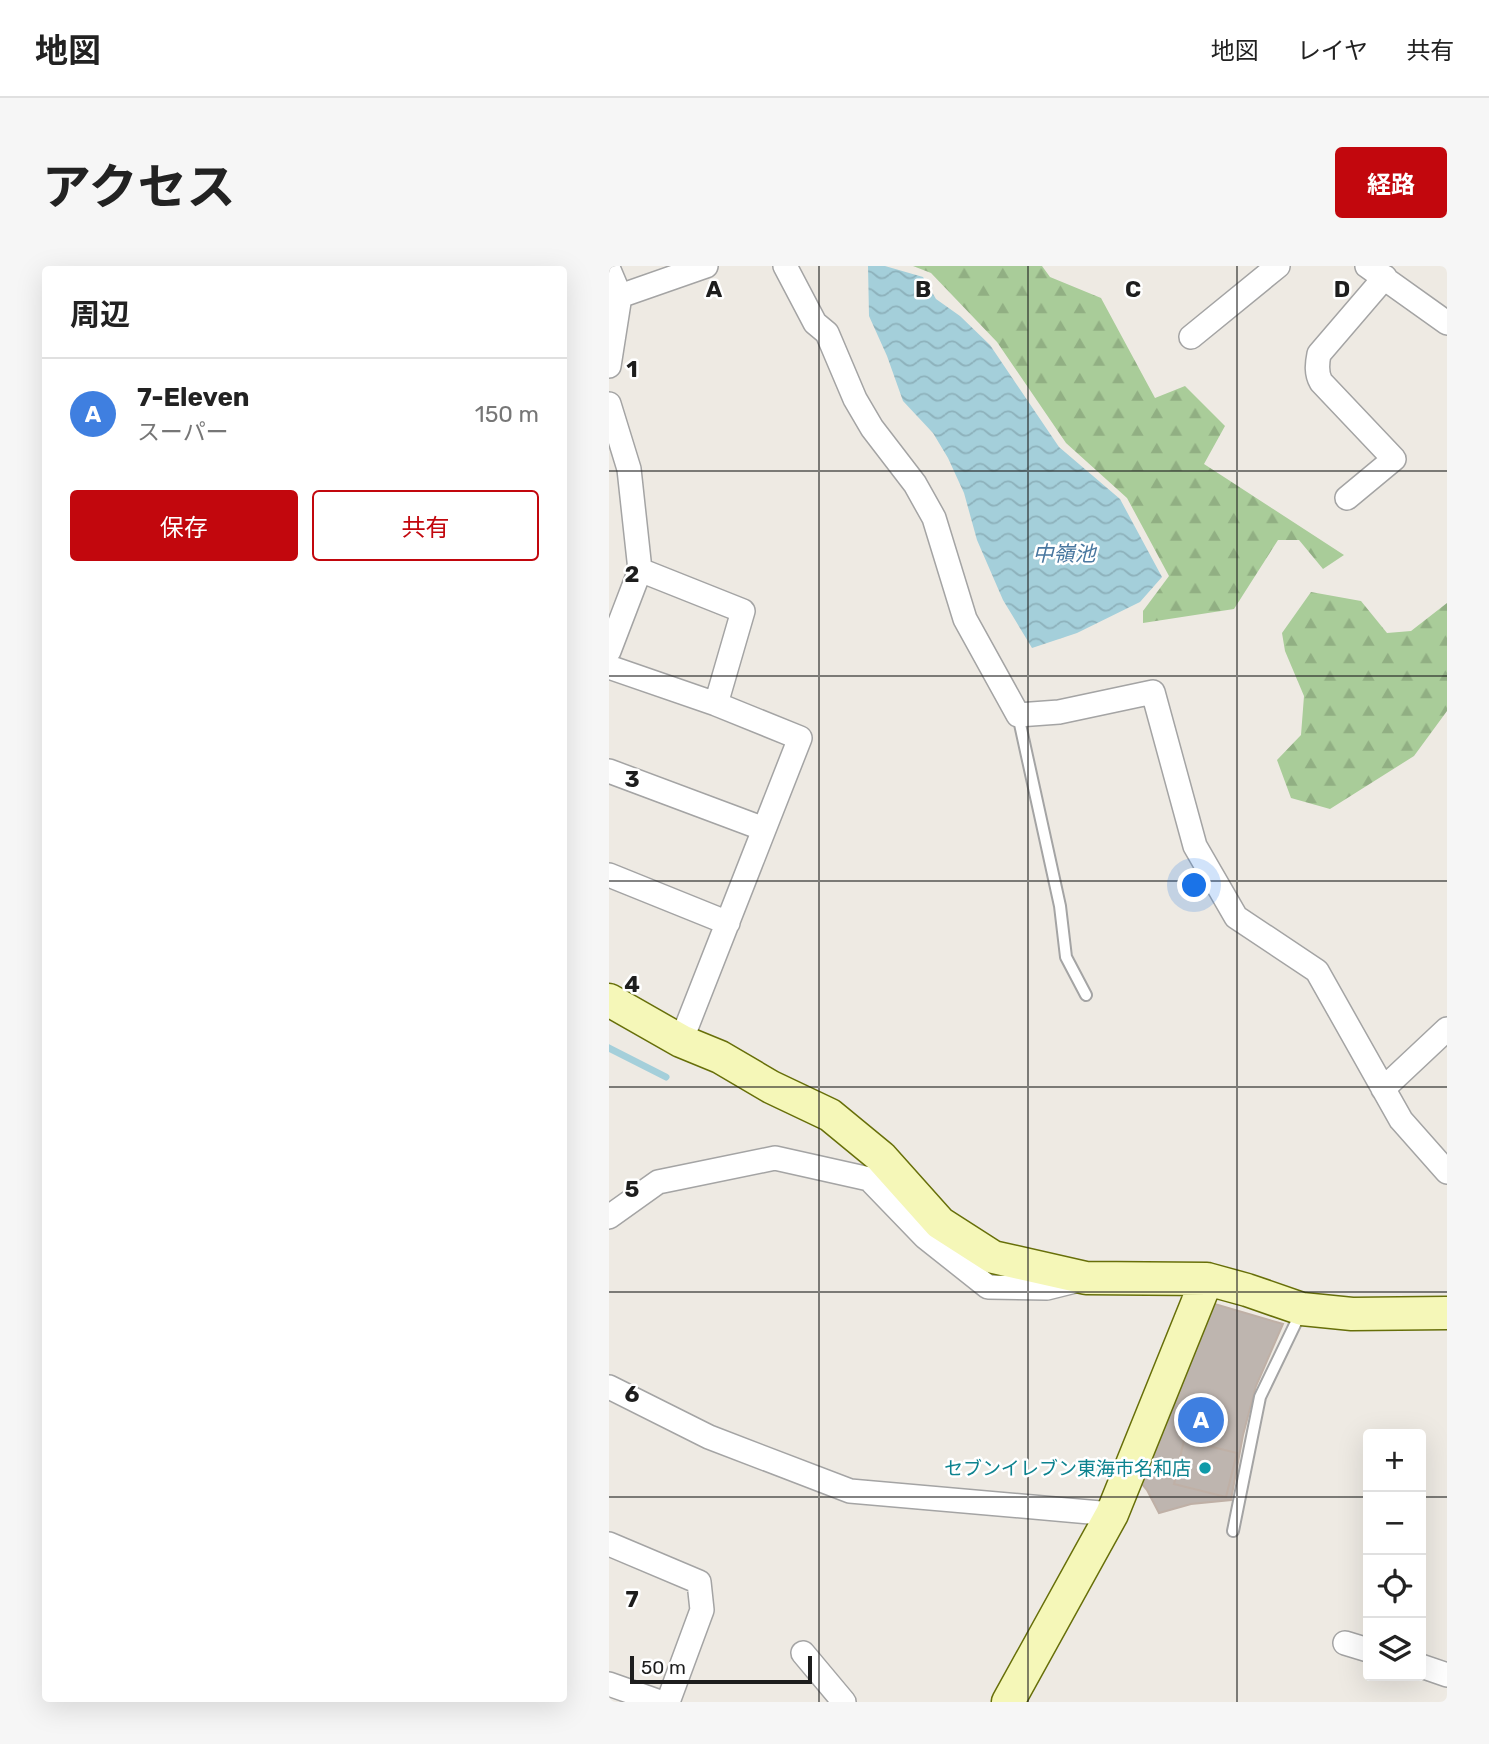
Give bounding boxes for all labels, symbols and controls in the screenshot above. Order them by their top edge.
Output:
text: 地図 [35,31,101,70]
text: 地図 [1211,37,1259,65]
text: レイヤ [1297,37,1368,65]
text: 共有 [1406,37,1454,65]
button: 経路 [1335,147,1447,218]
text: アクセス [42,158,236,216]
text: A [706,275,723,303]
text: B [915,275,931,303]
text: C [1125,275,1141,303]
text: D [1334,275,1350,303]
text: 周辺 [70,297,130,333]
text: 1 [626,355,638,383]
text: 7-Eleven [137,382,250,413]
text: A [85,400,101,428]
text: 150 m [475,400,539,428]
text: スーパー [137,418,229,446]
button: 保存 [70,490,298,561]
button: 共有 [312,490,539,561]
water label: 中嶺池 [1033,541,1097,566]
text: 2 [625,560,639,588]
text: 3 [624,765,640,793]
your location [1177,868,1211,902]
text: 4 [624,970,640,998]
text: 5 [625,1175,640,1203]
text: 6 [625,1380,640,1408]
pin: A [1178,1394,1224,1446]
map controls [1363,1429,1426,1681]
button: + [1363,1429,1426,1492]
place label: セブンイレブン東海市名和店 [944,1457,1191,1480]
marker: セブンイレブン東海市名和店 [1197,1460,1213,1476]
button: − [1363,1492,1426,1555]
button: locate [1363,1555,1426,1618]
text: 7 [625,1585,639,1613]
button: layers [1363,1618,1426,1681]
scale bar [630,1653,812,1685]
text: 50 m [641,1656,686,1679]

